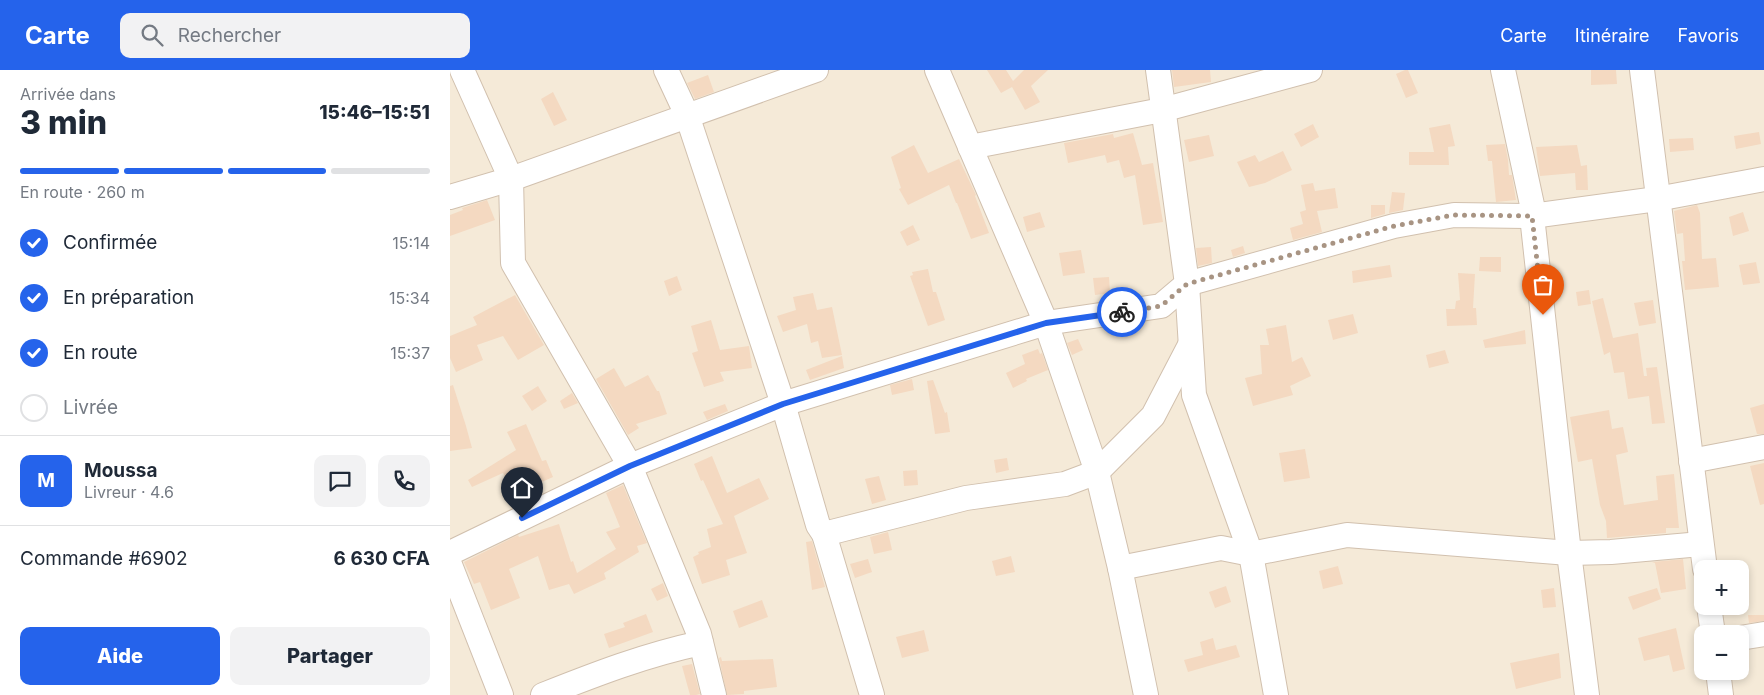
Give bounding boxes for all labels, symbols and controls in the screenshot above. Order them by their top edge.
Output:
search box [120,13,470,58]
text: Carte [25,21,90,50]
icon: search [138,21,166,49]
text: Rechercher [178,24,281,47]
text: Carte [1500,25,1547,46]
text: Itinéraire [1575,25,1649,46]
text: Favoris [1677,25,1739,46]
text: Arrivée dans [20,84,116,104]
text: 15:46–15:51 [319,101,430,124]
text: 3 min [20,103,107,142]
text: En route · 260 m [20,182,145,202]
icon: check [20,229,48,257]
text: Confirmée [63,231,157,254]
text: 15:14 [392,233,430,253]
pin [1522,264,1564,315]
icon: bag [1529,271,1557,299]
icon: check [20,284,48,312]
text: En préparation [63,286,194,309]
courier [1097,287,1147,337]
text: 15:34 [389,288,430,308]
icon: bike [1108,298,1136,326]
icon: check [20,339,48,367]
text: En route [63,341,138,364]
text: 15:37 [390,343,430,363]
text: Livrée [63,396,118,419]
button: chat [314,455,366,507]
button: phone [378,455,430,507]
text: Moussa [84,459,158,482]
pin [501,467,543,518]
text: M [37,469,55,492]
icon: home [508,474,536,502]
text: Livreur · 4.6 [84,482,174,502]
text: Commande #6902 [20,547,188,570]
text: 6 630 CFA [334,547,430,570]
map controls [1694,560,1749,680]
button: + [1694,560,1749,615]
button: − [1694,625,1749,680]
button: Aide [20,627,220,685]
button: Partager [230,627,430,685]

